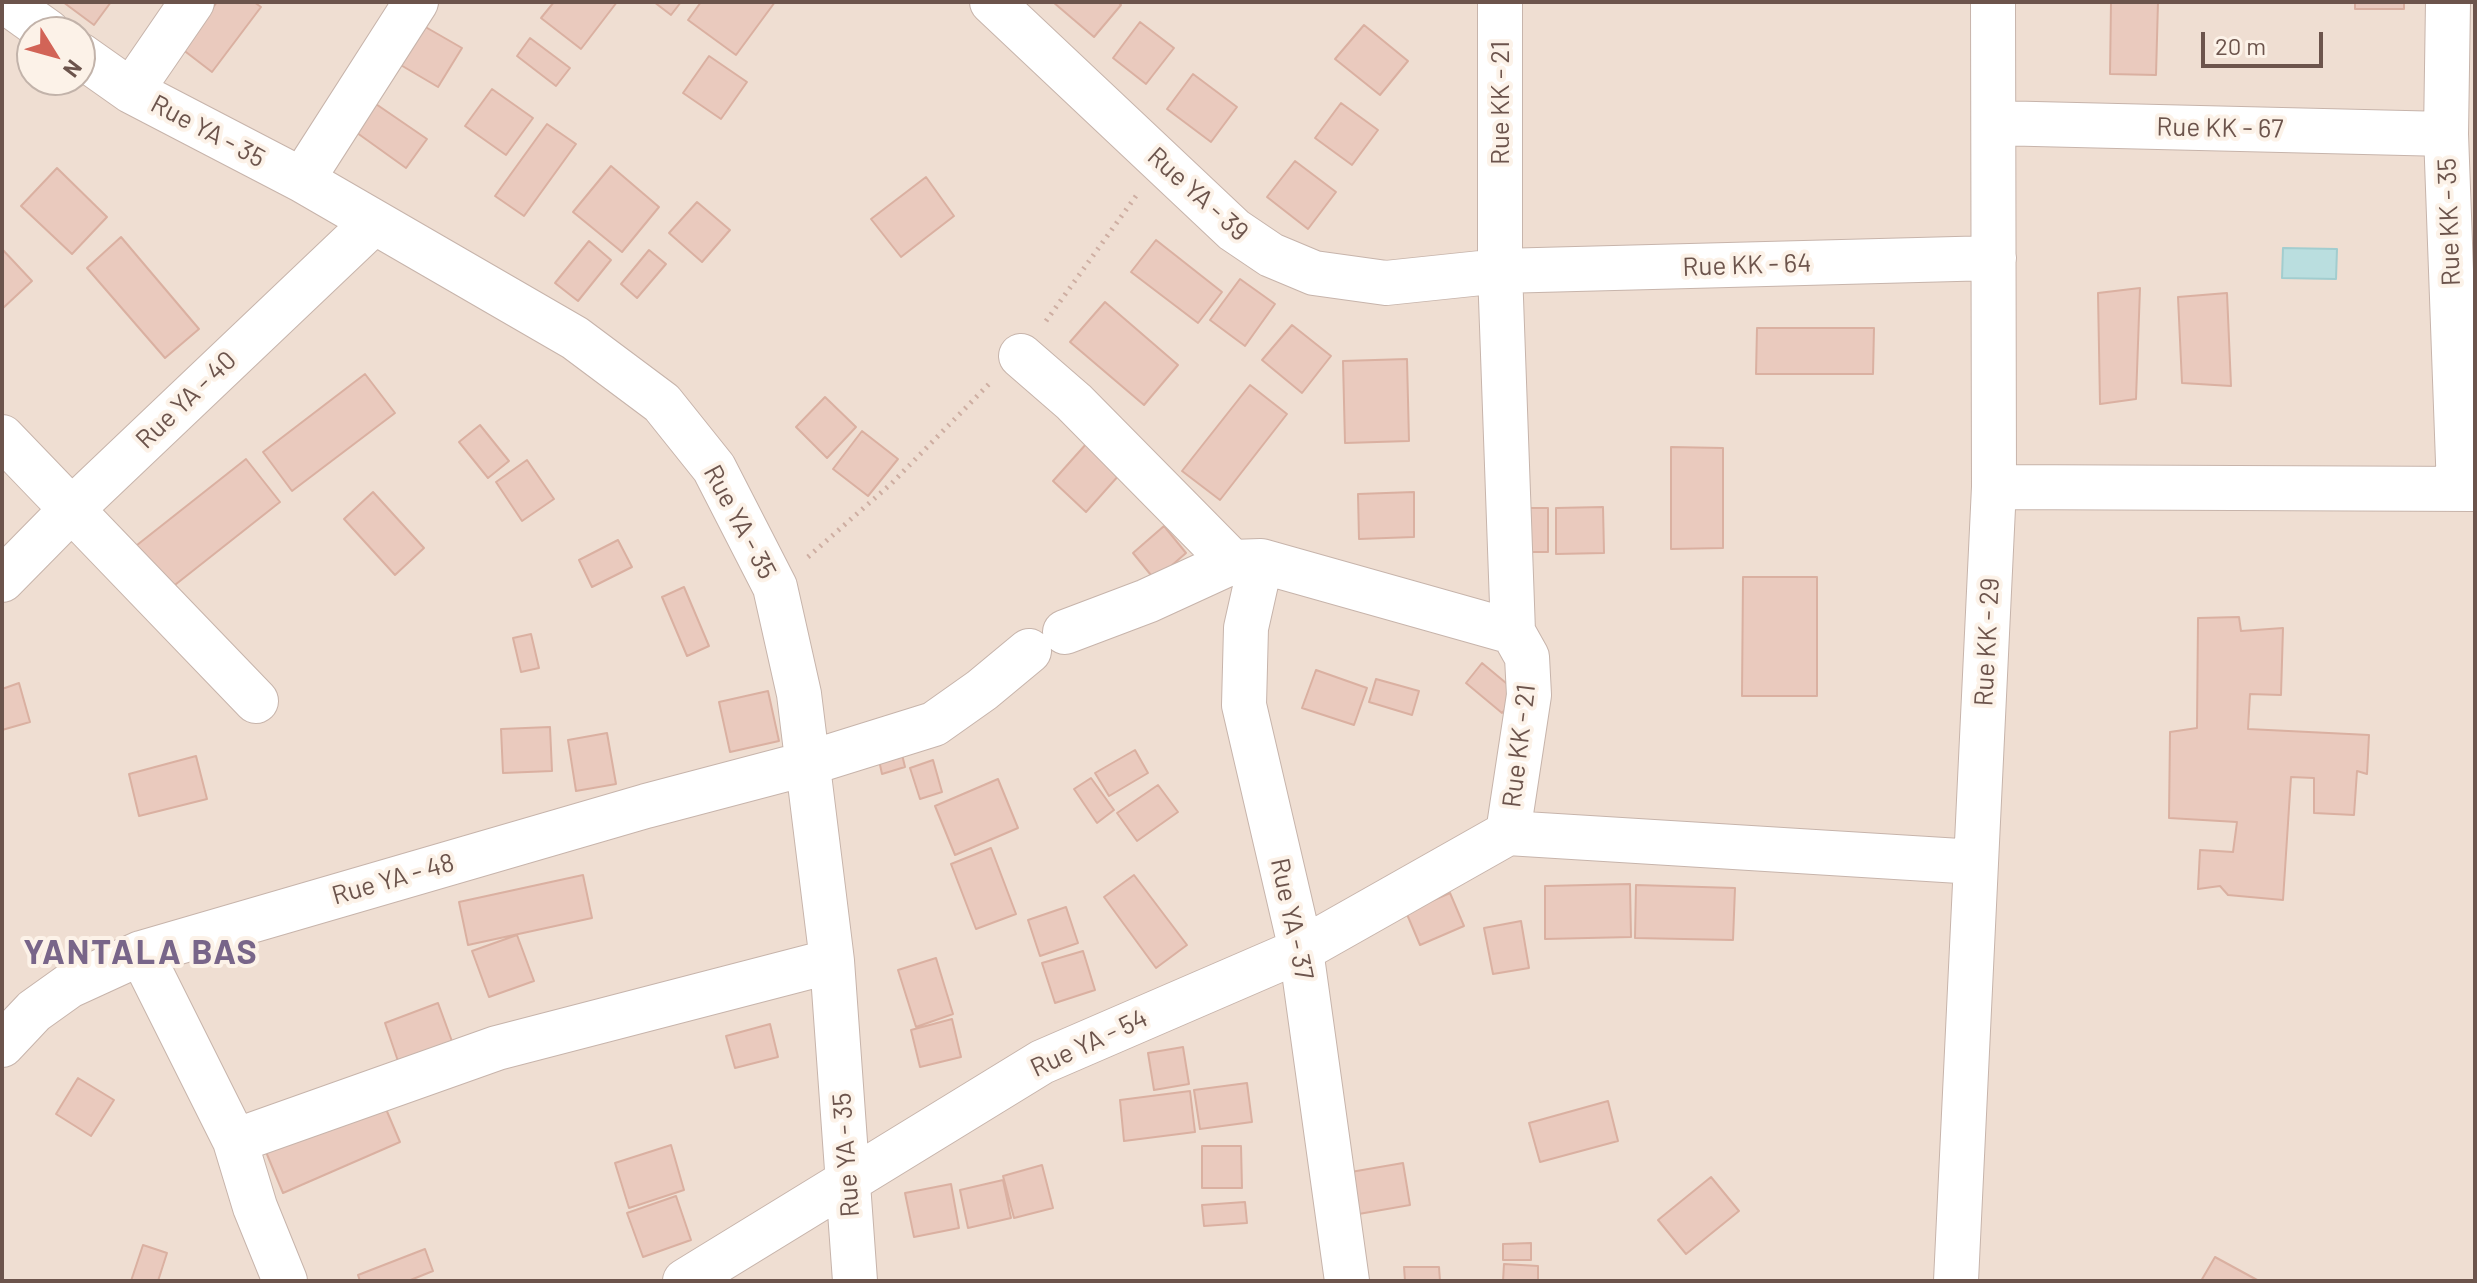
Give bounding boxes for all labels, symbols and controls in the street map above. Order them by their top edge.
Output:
north arrow [16,16,96,96]
scale bar [2205,16,2327,66]
text: 20 m [2215,31,2266,60]
street label: Rue KK - 21 [1484,41,1516,165]
text: N [59,56,88,83]
street label: Rue YA - 35 [146,88,270,174]
street label: Rue KK - 67 [2156,111,2284,145]
street label: Rue YA - 39 [1141,141,1255,247]
street label: Rue KK - 35 [2431,157,2467,287]
street label: Rue KK - 64 [1682,247,1812,283]
street label: Rue YA - 40 [129,345,243,455]
street label: Rue YA - 35 [697,460,783,584]
street label: Rue KK - 29 [1968,577,2006,707]
street label: Rue KK - 21 [1496,683,1542,809]
street label: Rue YA - 48 [328,847,458,911]
street label: Rue YA - 37 [1264,855,1320,983]
district label: YANTALA BAS [23,933,259,973]
street label: Rue YA - 54 [1025,1002,1153,1084]
street label: Rue YA - 35 [826,1092,866,1218]

